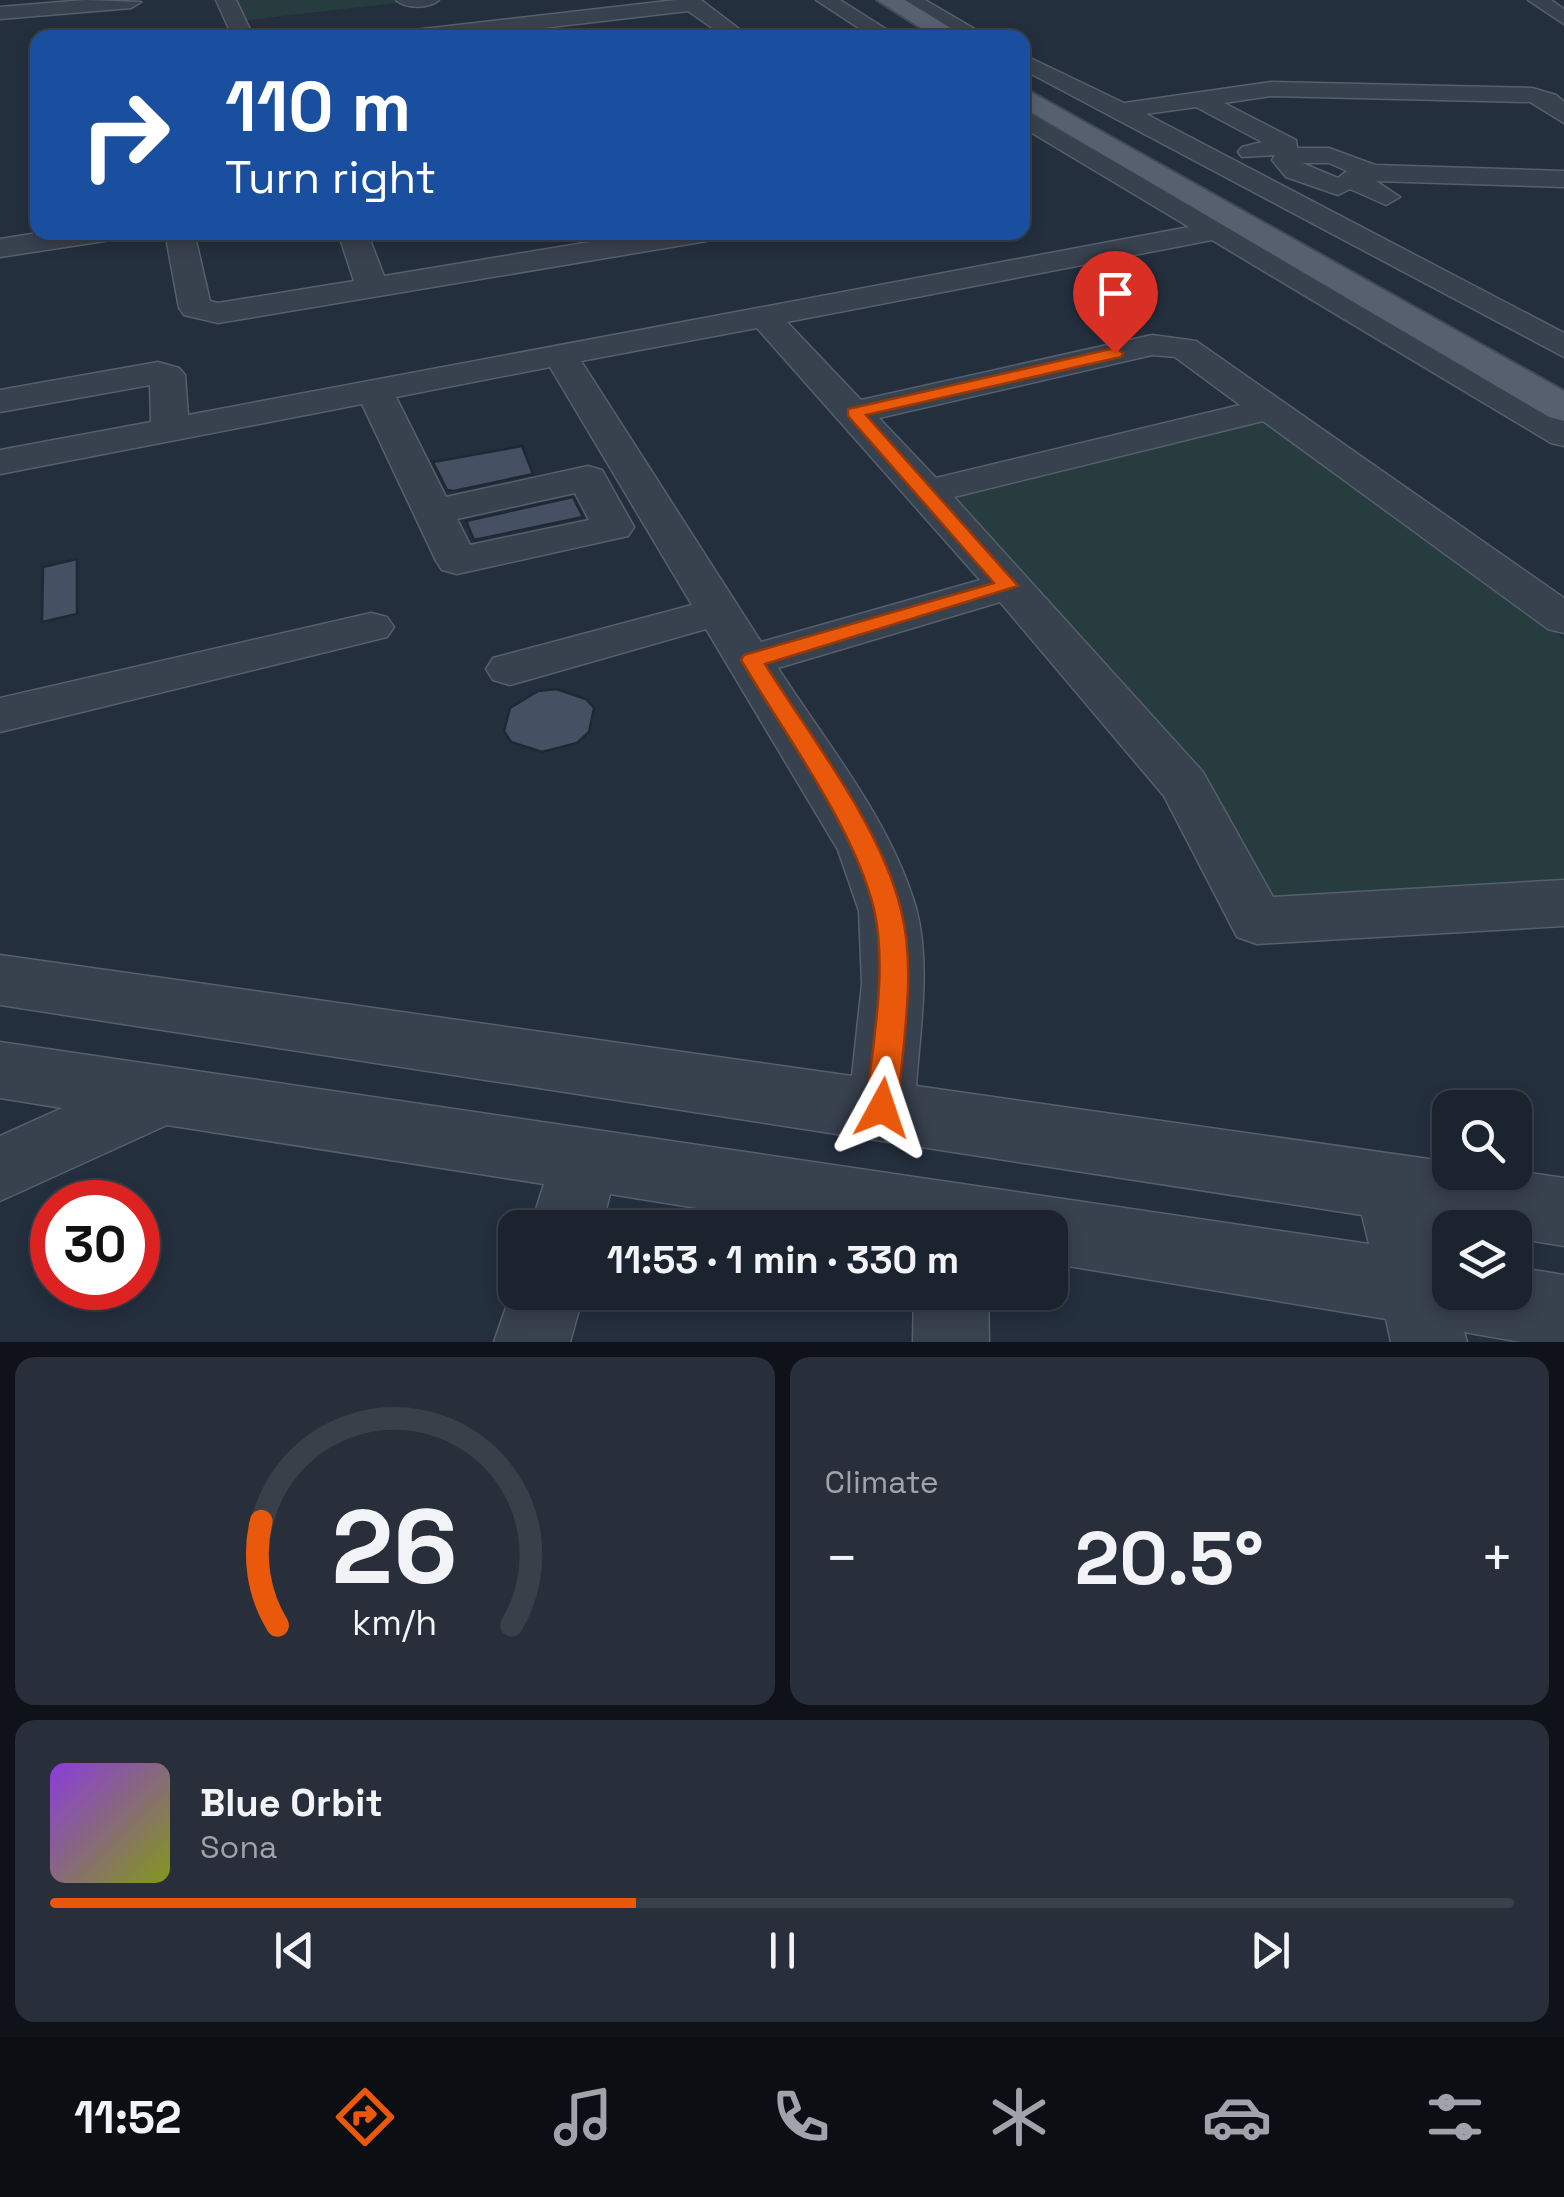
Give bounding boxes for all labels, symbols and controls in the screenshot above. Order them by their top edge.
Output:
text: 110 m [225,62,411,151]
icon: right [60,70,190,200]
text: Turn right [225,149,436,206]
pin [1073,251,1158,354]
icon: arrive [1088,266,1143,321]
position arrow [830,1056,934,1160]
map controls [1432,1090,1532,1310]
button: search [1432,1090,1532,1190]
speed limit sign: 30 [30,1180,160,1310]
button: layers [1432,1210,1532,1310]
text: 11:53 · 1 min · 330 m [607,1236,959,1284]
text: Climate [825,1462,939,1502]
text: 26 [332,1481,458,1613]
text: 20.5° [1075,1510,1264,1606]
text: − [825,1523,859,1593]
text: + [1480,1523,1514,1593]
text: km/h [352,1600,437,1645]
text: Blue Orbit [200,1779,383,1827]
text: Sona [200,1827,277,1867]
icon: previous [267,1923,322,1978]
icon: pause [755,1923,810,1978]
icon: next [1243,1923,1298,1978]
icon: directions [330,2082,400,2152]
icon: music [548,2082,618,2152]
icon: phone [766,2082,836,2152]
icon: climate [984,2082,1054,2152]
icon: car [1202,2082,1272,2152]
icon: filters [1420,2082,1490,2152]
text: 11:52 [74,2089,182,2146]

